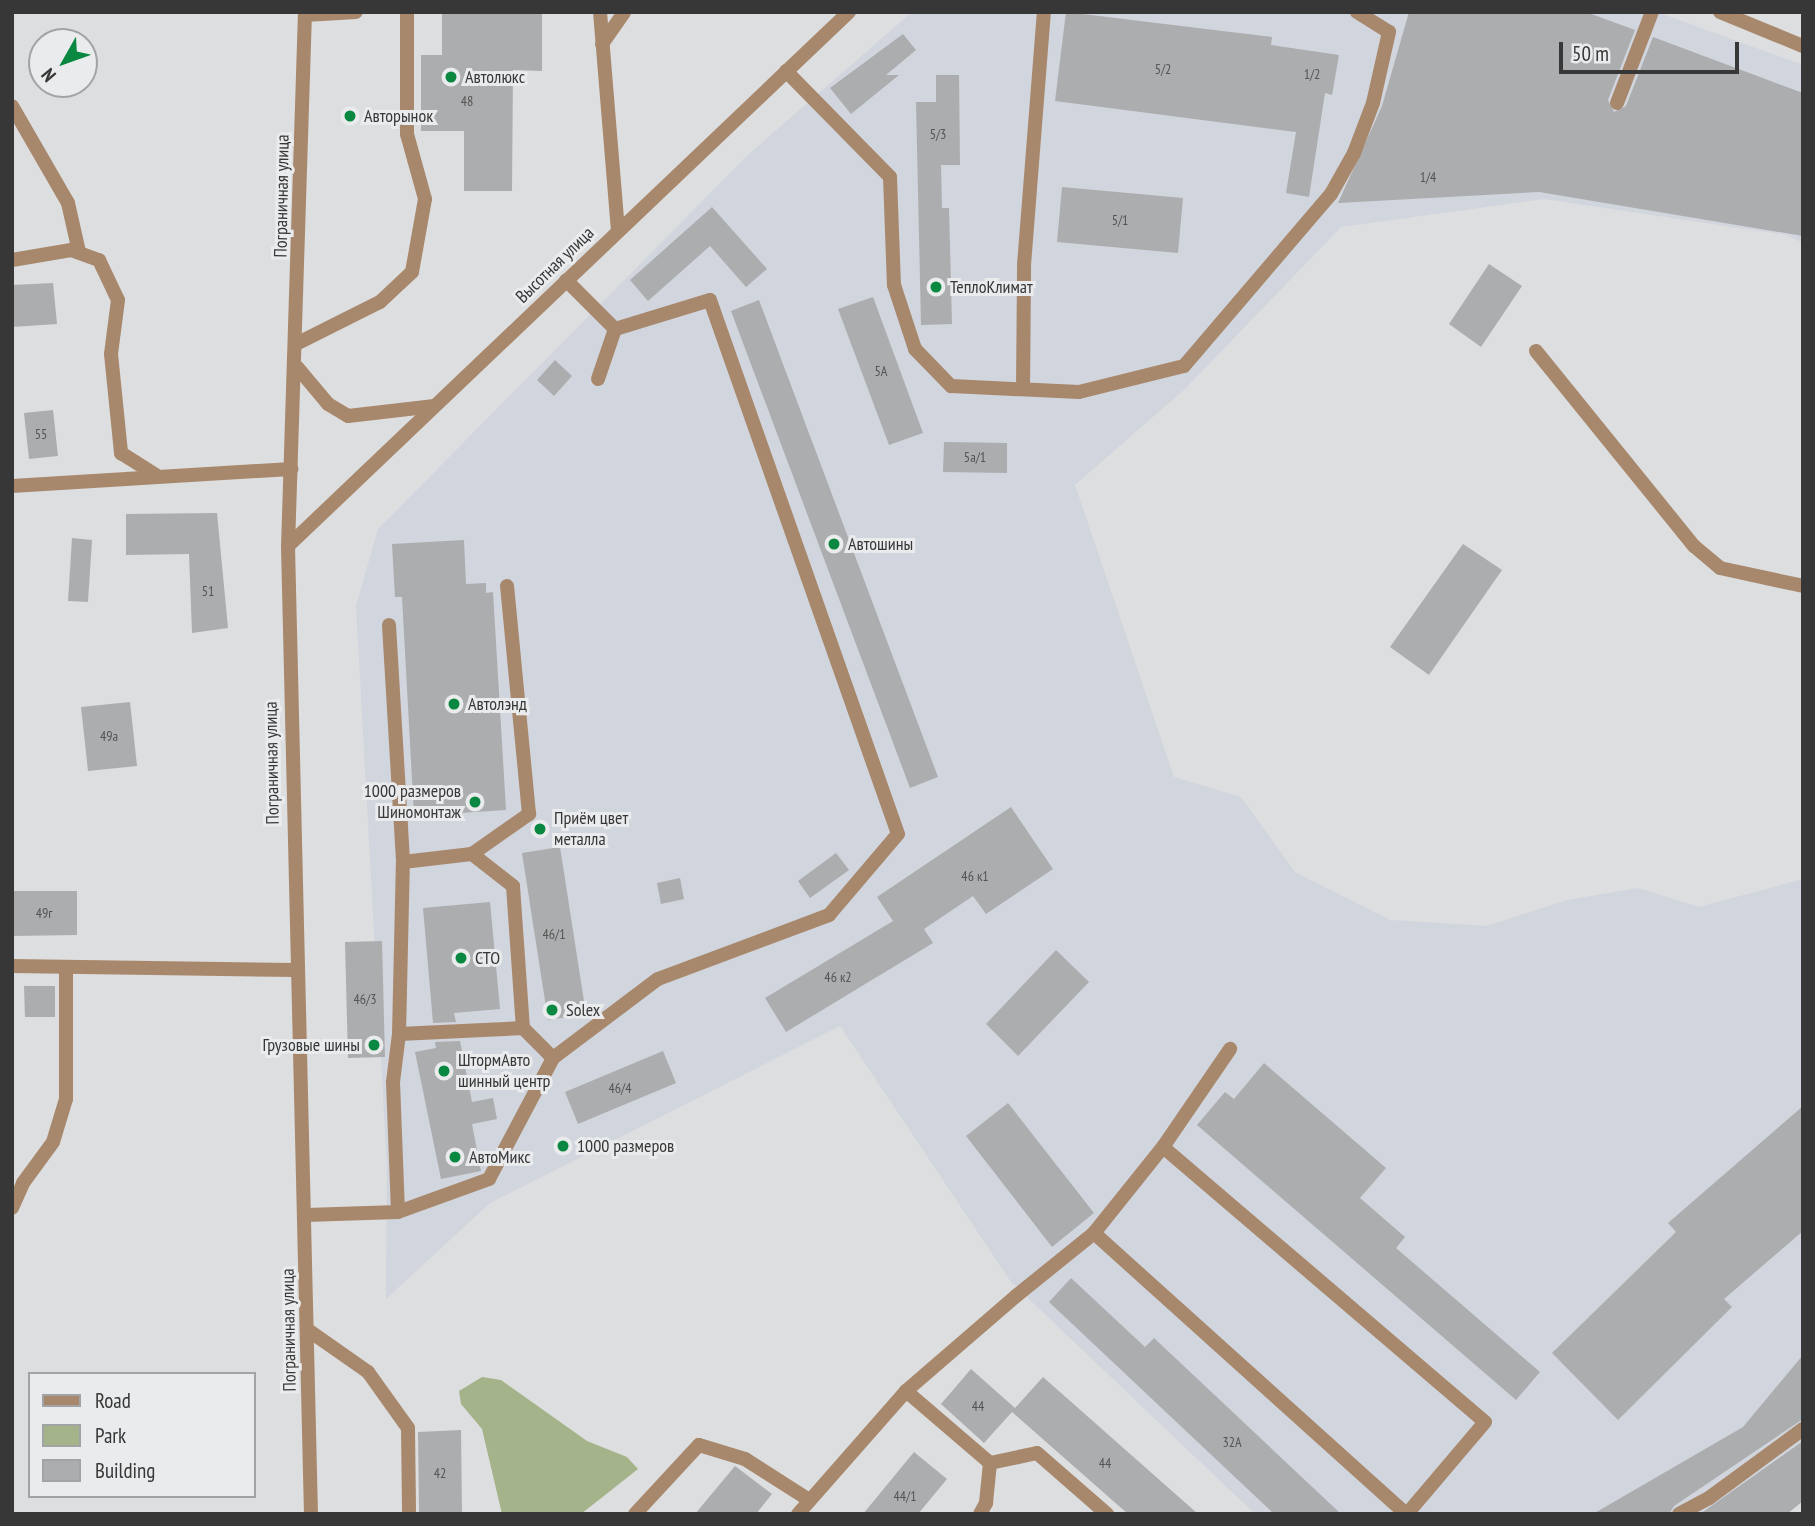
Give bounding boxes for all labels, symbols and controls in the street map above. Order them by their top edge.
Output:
north arrow [28,28,98,98]
scale bar [1563,28,1743,72]
text: 50 m [1572,40,1609,67]
house number: 5/2 [1155,61,1171,77]
text: N [36,64,61,87]
place label: Автолюкс [465,66,525,88]
house number: 1/2 [1304,66,1320,82]
marker: Автолюкс [443,69,459,85]
house number: 48 [461,93,473,109]
place label: Авторынок [364,105,433,127]
marker: Авторынок [342,108,358,124]
house number: 5/3 [930,126,946,142]
street label: Пограничная улица [270,134,294,258]
house number: 1/4 [1420,169,1436,185]
house number: 5/1 [1112,212,1128,228]
street label: Высотная улица [511,222,599,308]
place label: ТеплоКлимат [950,276,1033,298]
marker: ТеплоКлимат [928,279,944,295]
house number: 5А [875,363,887,379]
house number: 55 [35,426,47,442]
house number: 5а/1 [964,449,986,465]
place label: Автошины [848,533,913,555]
marker: Автошины [826,536,842,552]
house number: 51 [202,583,214,599]
place label: Автолэнд [468,693,527,715]
marker: Автолэнд [446,696,462,712]
street label: Пограничная улица [260,701,284,825]
house number: 49а [100,728,118,744]
place label: 1000 размеров Шиномонтаж [364,781,461,824]
marker: 1000 размеров Шиномонтаж [467,794,483,810]
place label: Приём цвет металла [554,808,628,850]
marker: Приём цвет металла [532,821,548,837]
house number: 46 к1 [961,868,989,884]
house number: 49г [36,905,52,921]
house number: 46/1 [542,926,566,942]
place label: СТО [475,947,500,969]
marker: СТО [453,950,469,966]
house number: 46 к2 [824,969,852,985]
house number: 46/3 [353,991,377,1007]
place label: Solex [566,999,600,1021]
marker: Solex [544,1002,560,1018]
place label: Грузовые шины [262,1034,360,1056]
marker: Грузовые шины [366,1037,382,1053]
place label: ШтормАвто шинный центр [458,1050,550,1092]
marker: ШтормАвто шинный центр [436,1063,452,1079]
house number: 46/4 [608,1080,632,1096]
place label: 1000 размеров [577,1135,674,1157]
marker: 1000 размеров [555,1138,571,1154]
place label: АвтоМикс [469,1146,531,1168]
marker: АвтоМикс [447,1149,463,1165]
street label: Пограничная улица [277,1268,301,1392]
legend [28,1372,256,1498]
text: Road [95,1387,131,1414]
house number: 44 [972,1398,984,1414]
text: Park [95,1422,126,1449]
house number: 32А [1222,1434,1242,1450]
house number: 44 [1099,1455,1111,1471]
text: Building [95,1457,155,1484]
house number: 42 [434,1465,446,1481]
house number: 44/1 [893,1488,917,1504]

